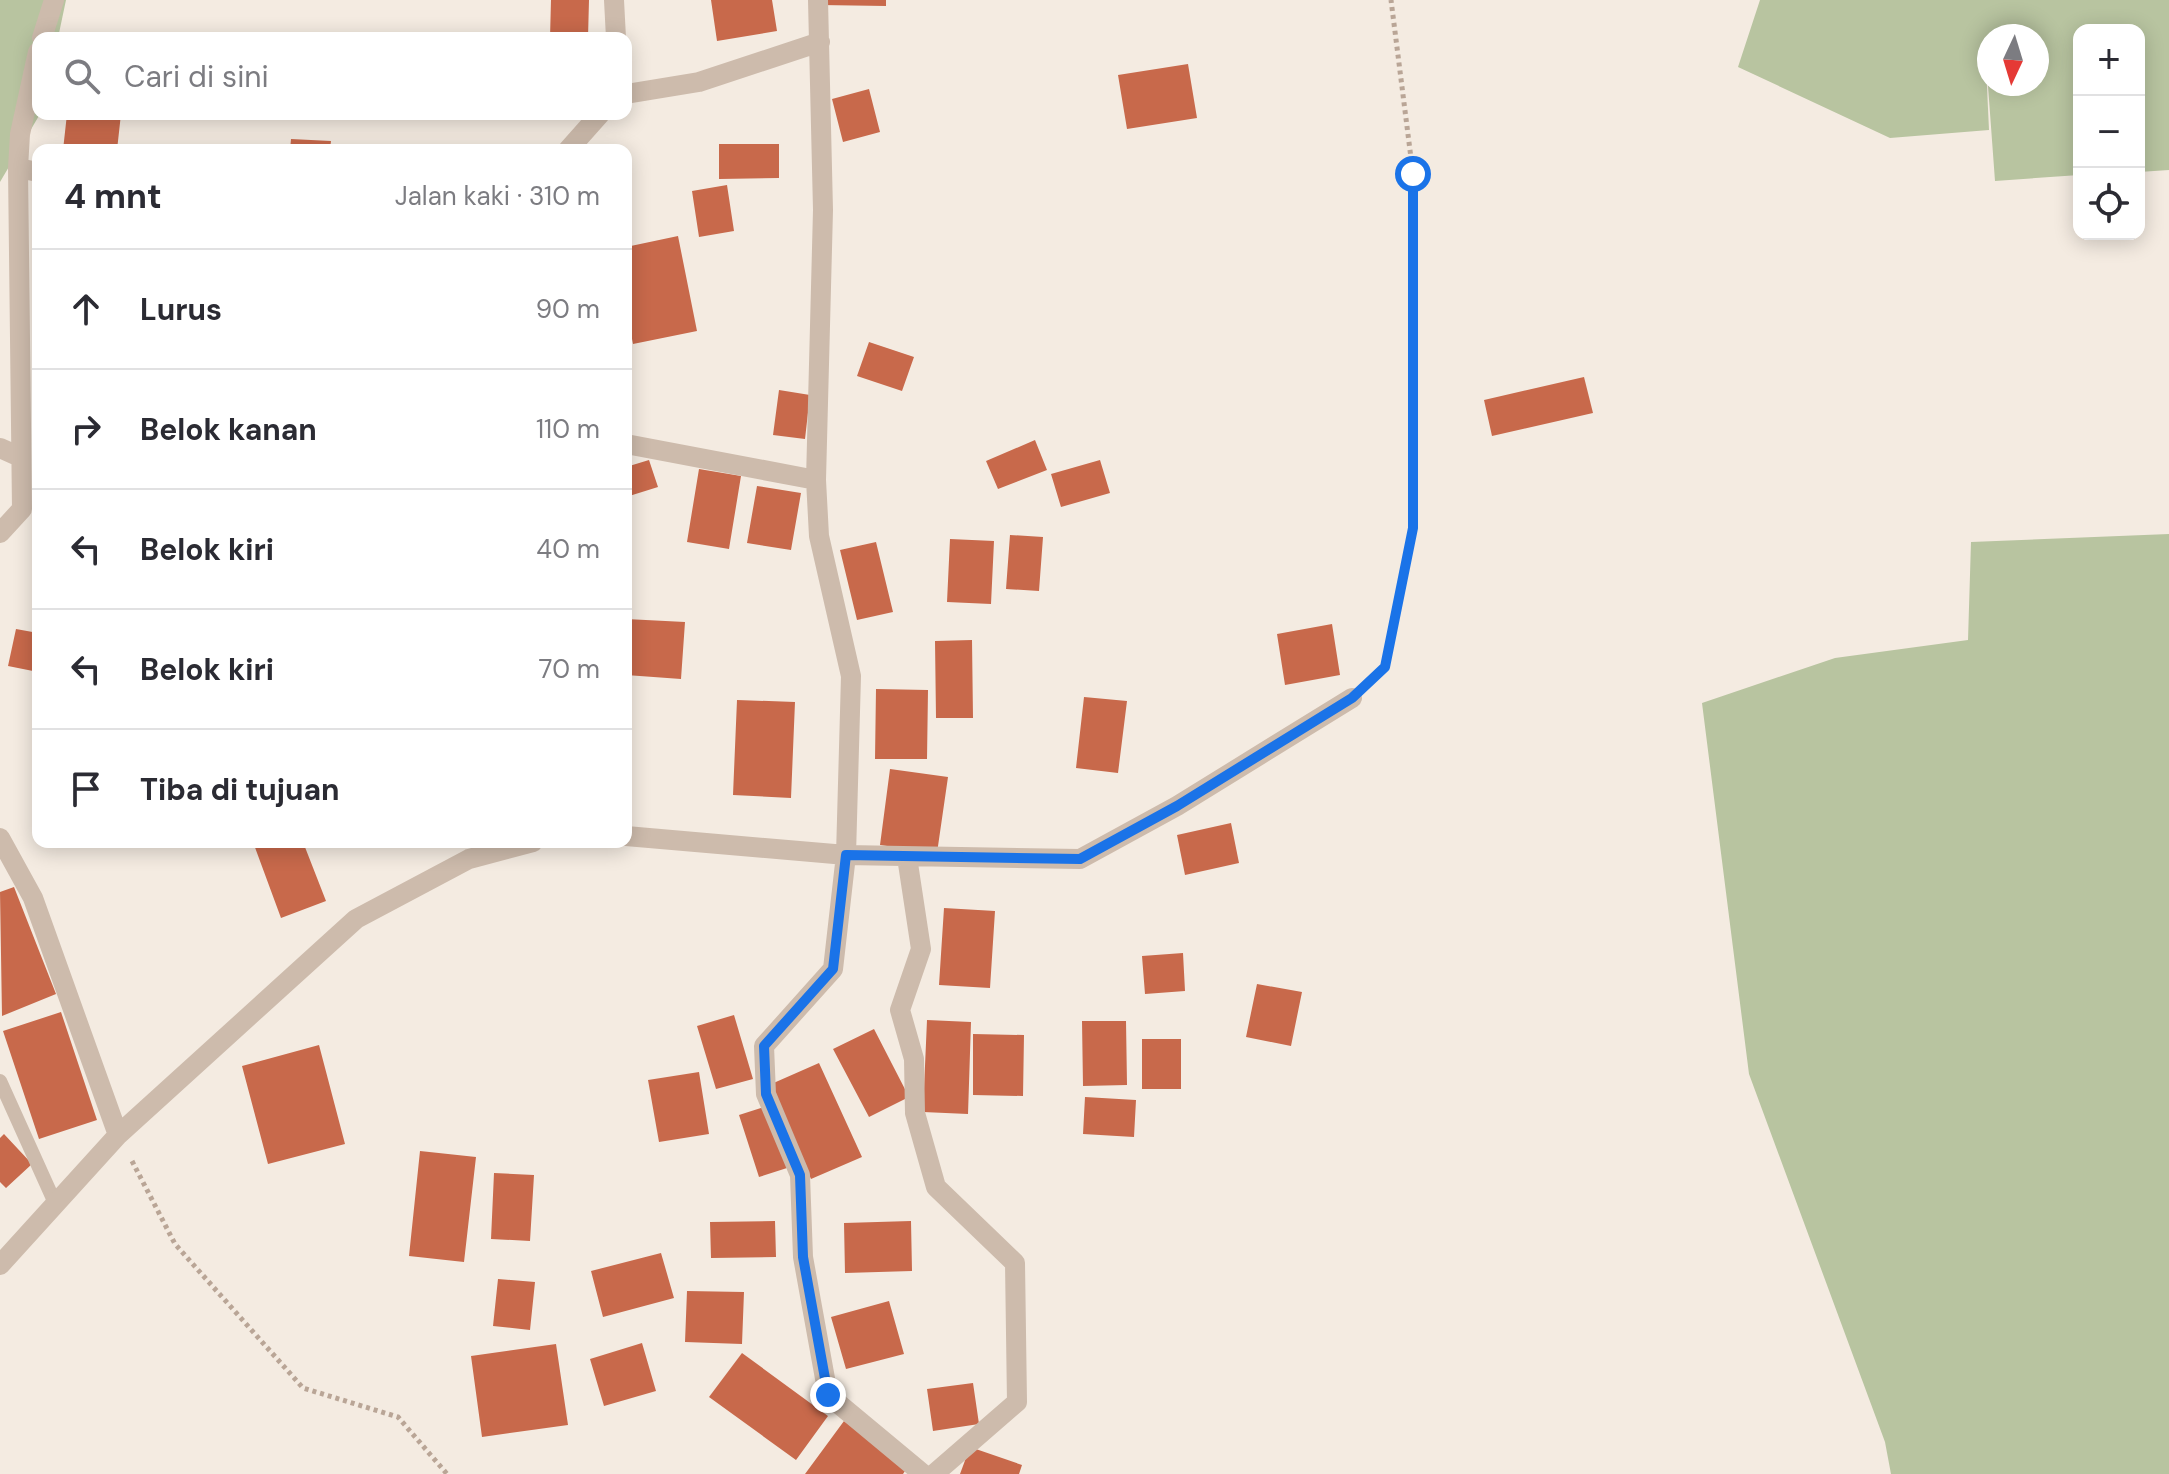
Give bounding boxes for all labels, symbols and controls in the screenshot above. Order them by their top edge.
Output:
north arrow [1977,24,2049,96]
map controls [2073,24,2145,240]
button: + [2073,24,2145,96]
search box [32,32,632,120]
icon: search [60,54,104,98]
text: Cari di sini [124,57,269,96]
button: − [2073,96,2145,168]
route start [1395,156,1431,192]
button: locate [2073,168,2145,240]
text: 4 mnt [64,174,162,219]
text: Jalan kaki · 310 m [395,179,600,213]
icon: ahead [64,287,108,331]
text: Lurus [140,290,222,329]
text: 90 m [536,292,600,326]
icon: right [64,407,108,451]
text: Belok kanan [140,410,317,449]
text: 110 m [536,412,600,446]
icon: left [64,527,108,571]
text: Belok kiri [140,530,274,569]
text: 40 m [536,532,600,566]
icon: left [64,647,108,691]
text: Belok kiri [140,650,274,689]
text: 70 m [539,652,600,686]
icon: arrive [64,767,108,811]
text: Tiba di tujuan [140,770,340,809]
route end [810,1377,846,1413]

